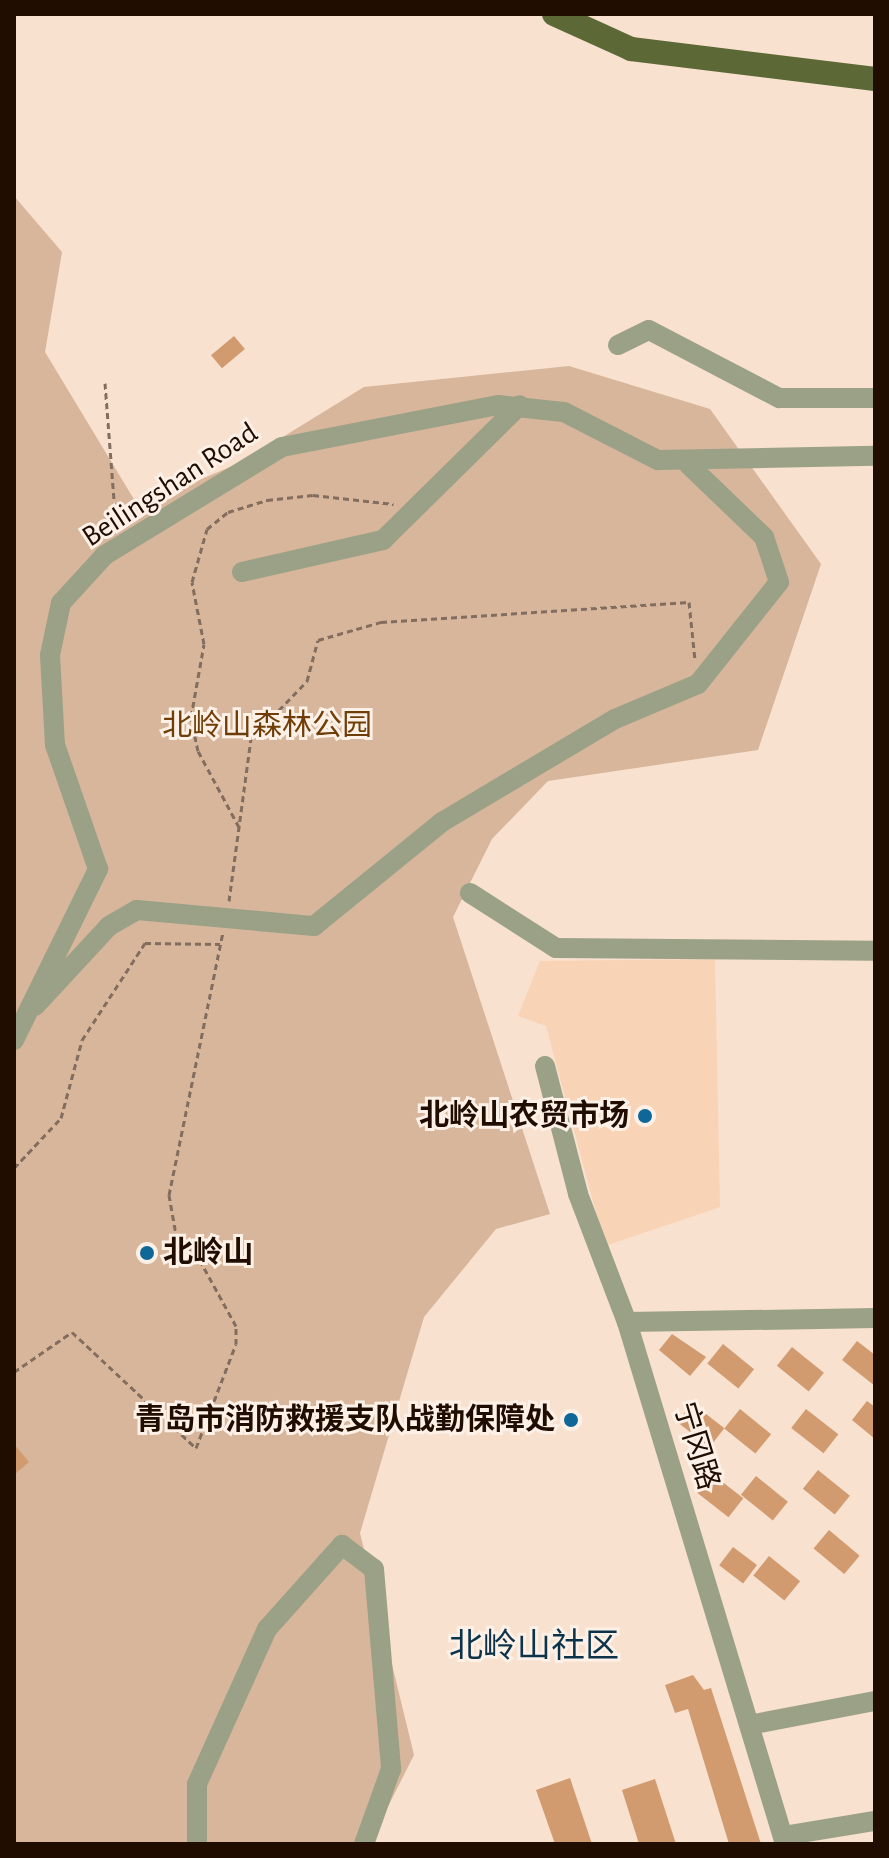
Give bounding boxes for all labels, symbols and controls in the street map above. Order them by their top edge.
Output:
street label: Beilingshan Road [75,415,265,555]
park label: 北岭山森林公园 [162,708,372,744]
place label: 北岭山农贸市场 [419,1098,629,1134]
marker: 北岭山农贸市场 [636,1107,654,1125]
place label: 北岭山 [163,1235,253,1271]
marker: 北岭山 [138,1244,156,1262]
street label: 宁冈路 [666,1398,726,1494]
place label: 青岛市消防救援支队战勤保障处 [135,1402,555,1438]
marker: 青岛市消防救援支队战勤保障处 [562,1411,580,1429]
district label: 北岭山社区 [449,1628,619,1668]

